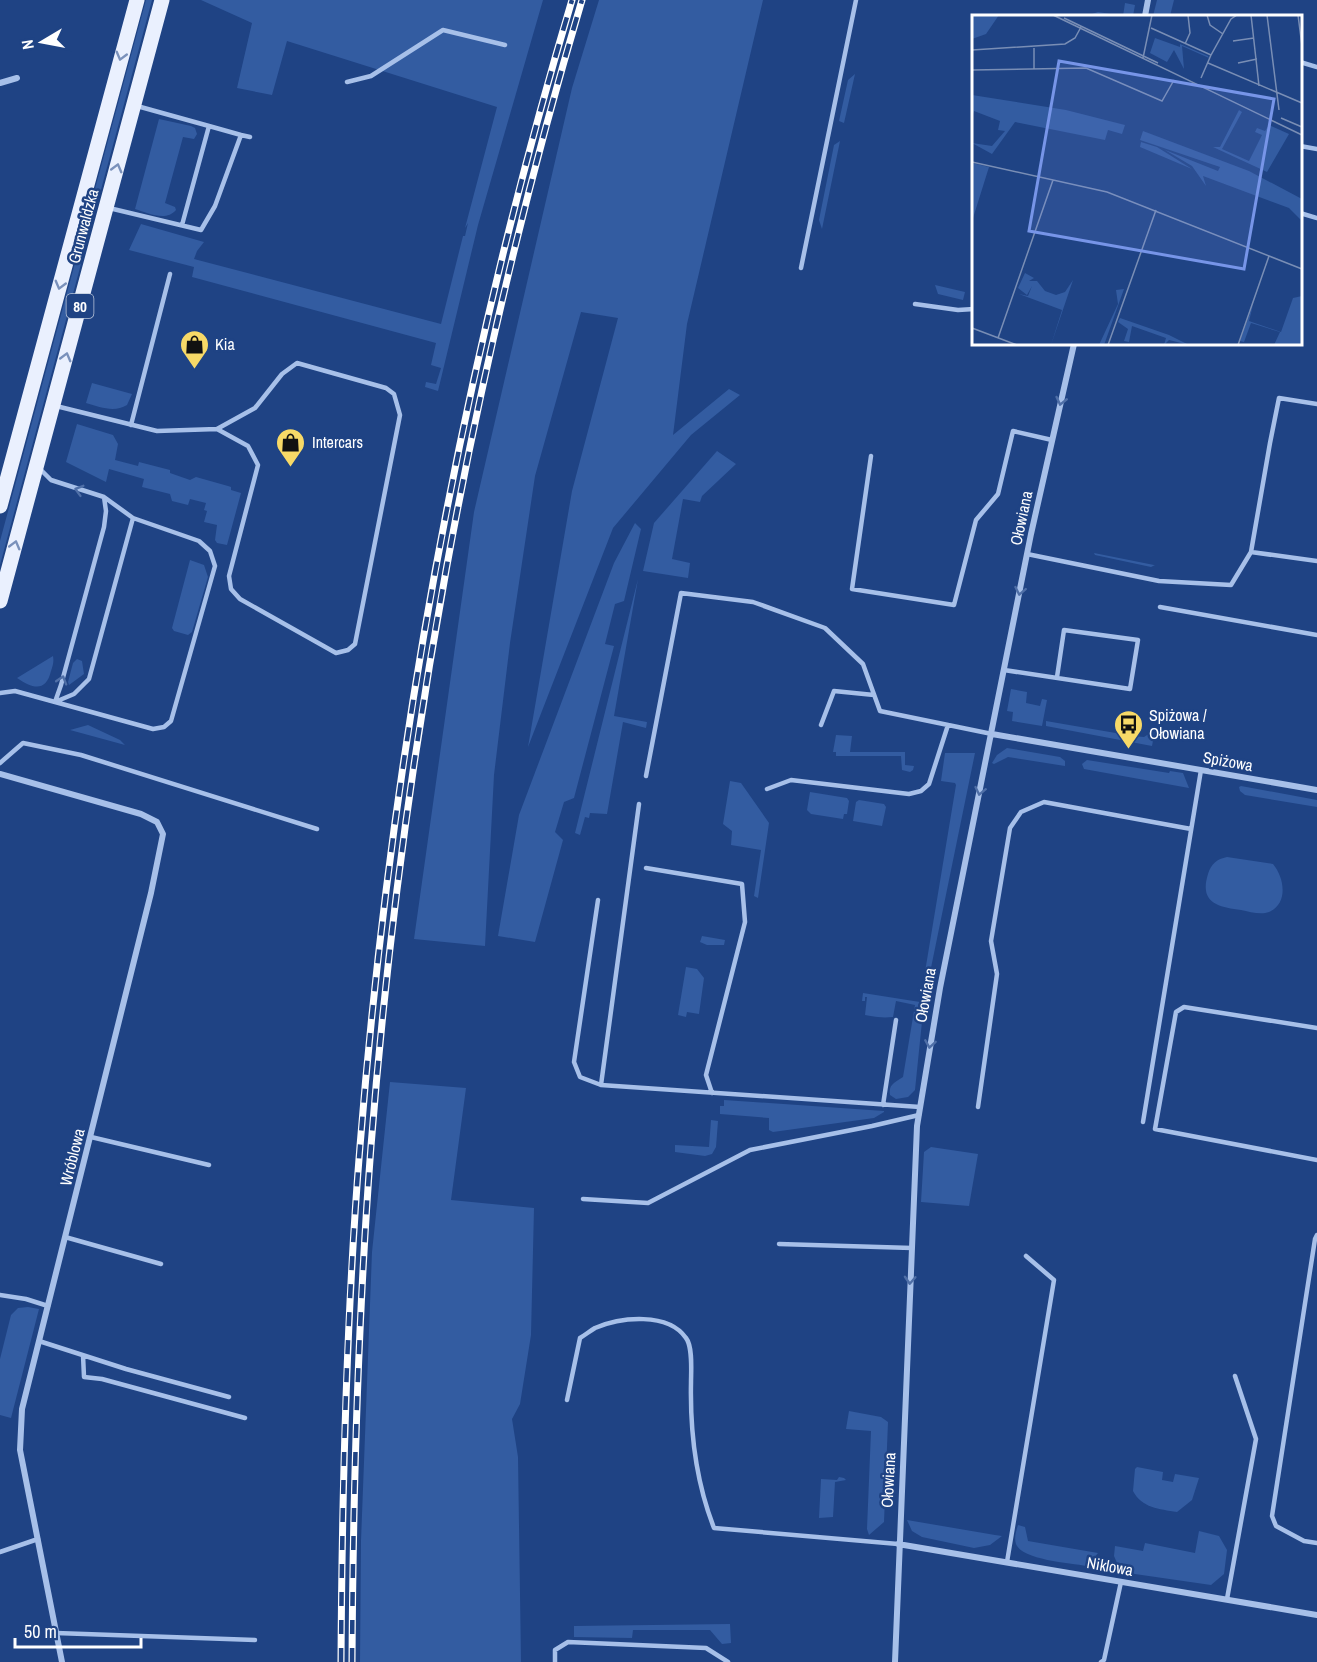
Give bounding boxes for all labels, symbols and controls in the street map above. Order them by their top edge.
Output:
north arrow [12,12,72,72]
inset map [972,15,1302,345]
text: N [16,38,39,51]
one-way arrow [116,51,129,61]
one-way arrow [110,164,122,174]
street label: Grunwaldzka [62,185,104,266]
one-way arrow [54,280,67,290]
road number: 80 [66,294,94,318]
shop icon: Kia [178,328,210,370]
place label: Kia [215,333,235,355]
one-way arrow [59,352,71,363]
one-way arrow [1055,395,1068,405]
shop icon: Intercars [275,426,307,468]
place label: Intercars [312,431,363,453]
one-way arrow [74,485,85,497]
street label: Ołowiana [1004,488,1038,547]
one-way arrow [8,540,21,550]
one-way arrow [1014,586,1027,596]
one-way arrow [55,675,67,686]
place label: Spiżowa / Ołowiana [1149,704,1207,744]
bus stop icon: Spiżowa / Ołowiana [1112,708,1144,750]
street label: Spiżowa [1201,746,1255,776]
one-way arrow [974,786,987,796]
street label: Ołowiana [909,965,941,1024]
one-way arrow [925,1040,937,1049]
street label: Wróblowa [54,1125,90,1188]
one-way arrow [904,1276,917,1285]
street label: Ołowiana [876,1451,900,1508]
street label: Niklowa [1085,1551,1136,1581]
scale bar [15,1611,141,1649]
text: 50 m [24,1619,57,1644]

